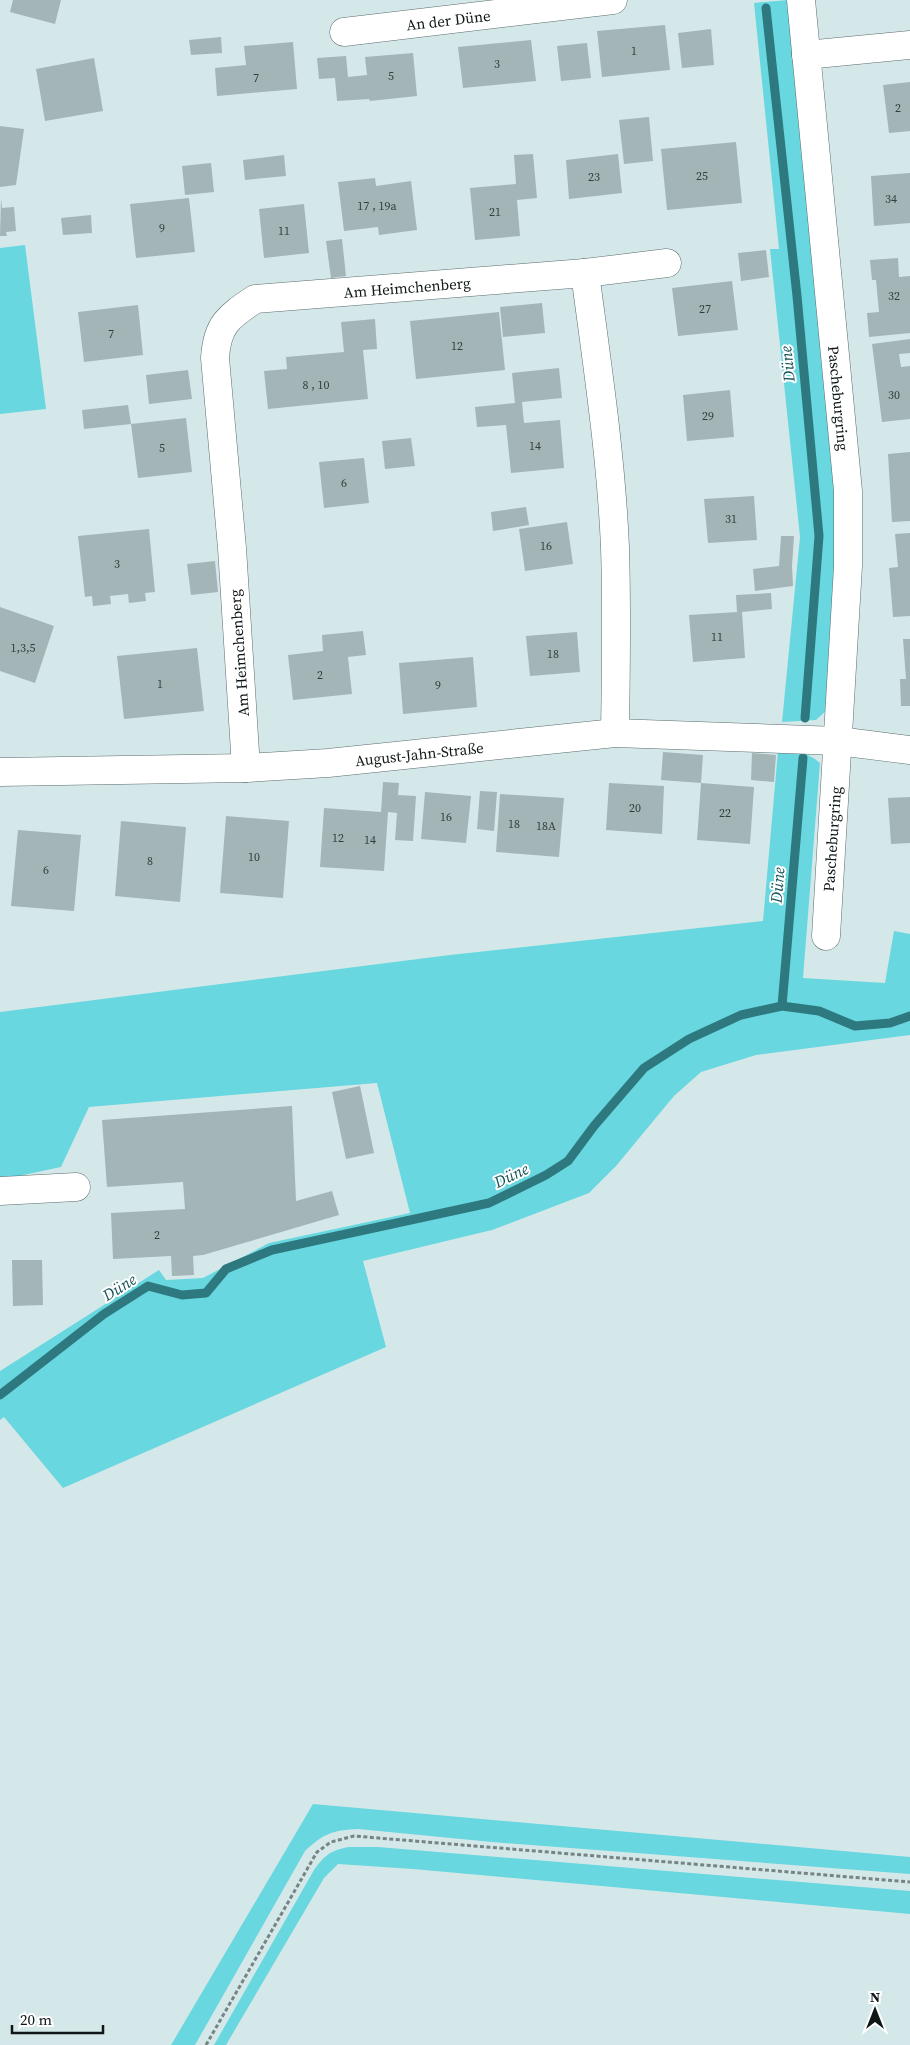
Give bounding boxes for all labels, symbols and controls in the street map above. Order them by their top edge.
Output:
street label: An der Düne [405,4,492,35]
house number: 1 [631,43,637,59]
house number: 3 [494,56,500,72]
house number: 5 [388,68,394,84]
house number: 7 [253,70,259,86]
house number: 2 [895,100,901,116]
house number: 25 [696,168,708,184]
house number: 23 [588,169,600,185]
house number: 34 [885,191,897,207]
house number: 17 , 19a [357,198,398,214]
house number: 21 [489,204,501,220]
house number: 9 [159,220,165,236]
house number: 11 [278,223,290,239]
street label: Am Heimchenberg [343,272,472,302]
house number: 32 [888,288,900,304]
house number: 27 [699,301,711,317]
house number: 7 [108,326,114,342]
house number: 12 [451,338,463,354]
water label: Düne [774,345,800,384]
street label: Pascheburgring [824,345,855,452]
house number: 8 , 10 [302,377,330,393]
house number: 30 [888,387,900,403]
house number: 29 [702,408,714,424]
house number: 14 [529,438,541,454]
house number: 5 [159,440,165,456]
house number: 6 [341,475,347,491]
house number: 31 [725,511,737,527]
house number: 16 [540,538,552,554]
house number: 3 [114,556,120,572]
street label: Am Heimchenberg [224,589,254,717]
house number: 11 [711,629,723,645]
house number: 1,3,5 [10,640,36,656]
house number: 18 [547,646,559,662]
house number: 2 [317,667,323,683]
house number: 1 [157,676,163,692]
house number: 9 [435,677,441,693]
street label: August-Jahn-Straße [354,736,485,771]
street label: Pascheburgring [818,785,846,892]
house number: 20 [629,800,641,816]
house number: 22 [719,805,731,821]
house number: 16 [440,809,452,825]
house number: 18 [508,816,520,832]
house number: 18A [536,818,556,834]
house number: 12 [332,830,344,846]
house number: 14 [364,832,376,848]
house number: 10 [248,849,260,865]
house number: 8 [147,853,153,869]
house number: 6 [43,862,49,878]
water label: Düne [764,866,790,905]
water label: Düne [489,1157,532,1193]
house number: 2 [154,1227,160,1243]
water label: Düne [97,1268,140,1306]
north arrow [850,1985,900,2035]
text: N [870,1987,880,2007]
scale bar [12,2002,104,2034]
text: 20 m [20,2009,52,2030]

